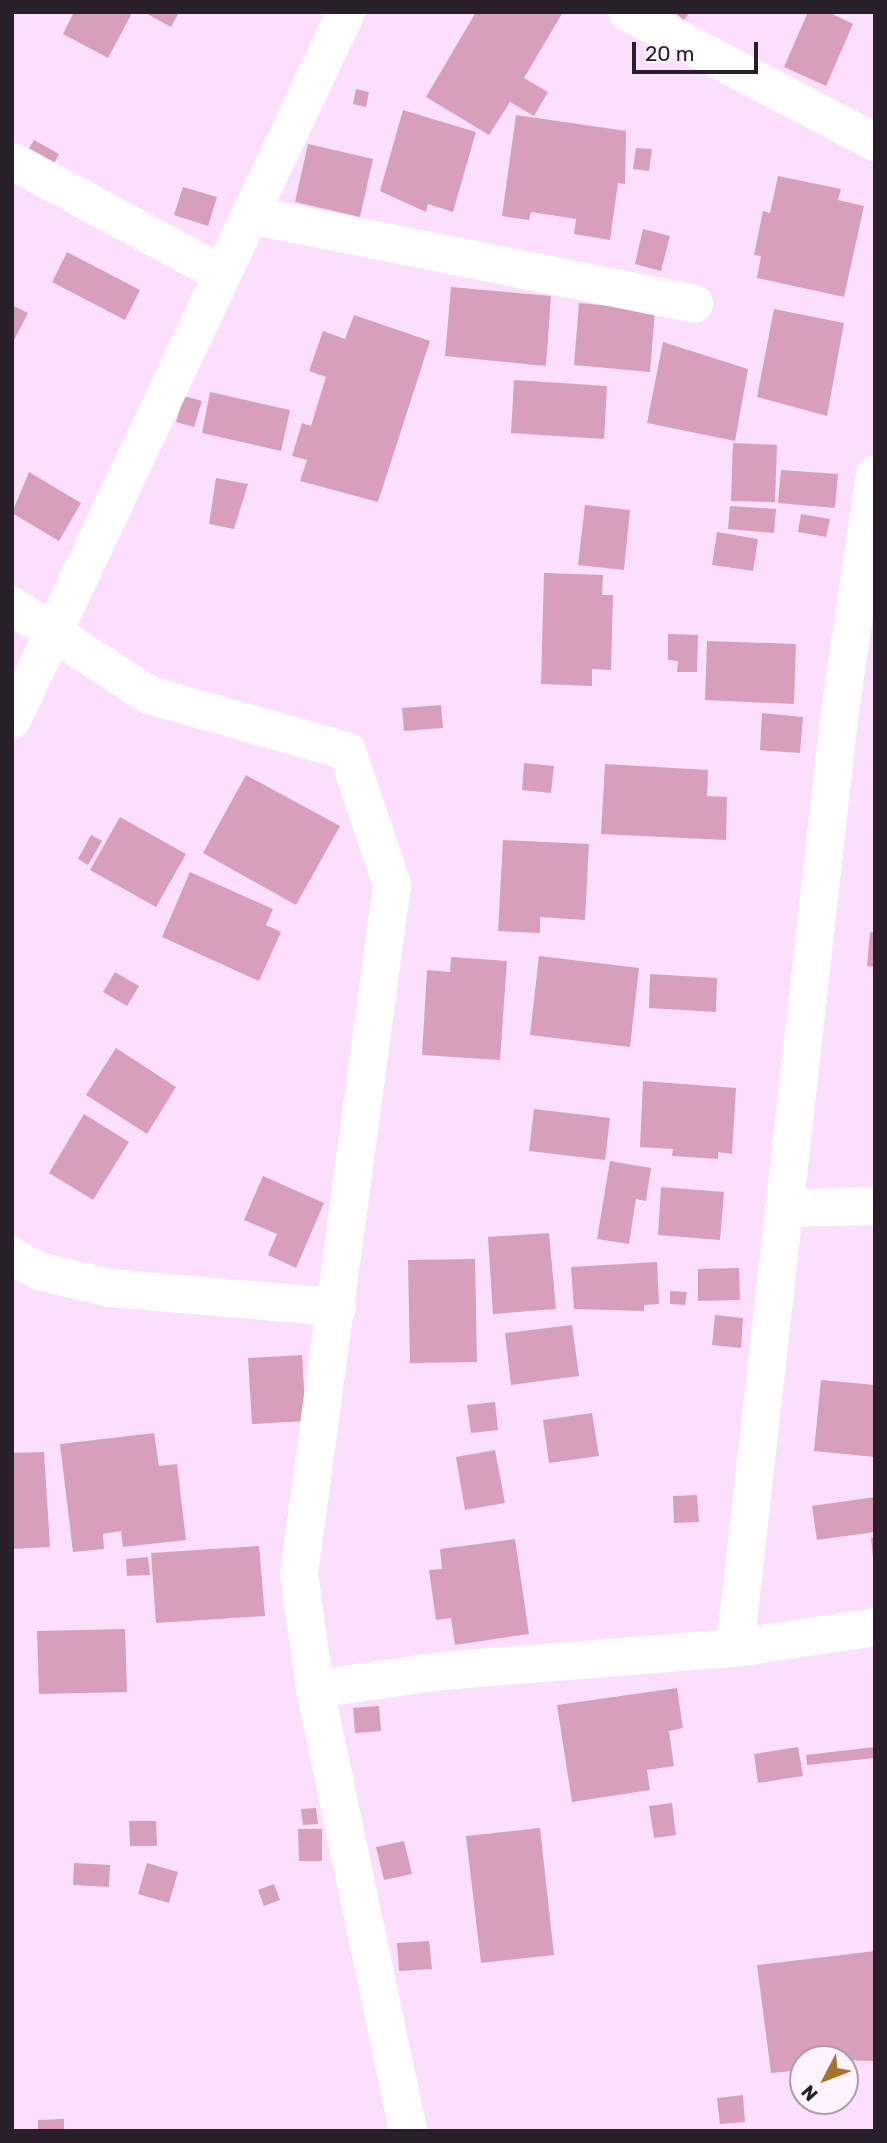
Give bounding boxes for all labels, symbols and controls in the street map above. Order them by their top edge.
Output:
scale bar [635,28,761,72]
text: 20 m [645,41,694,66]
north arrow [789,2045,859,2115]
text: N [796,2080,823,2106]

